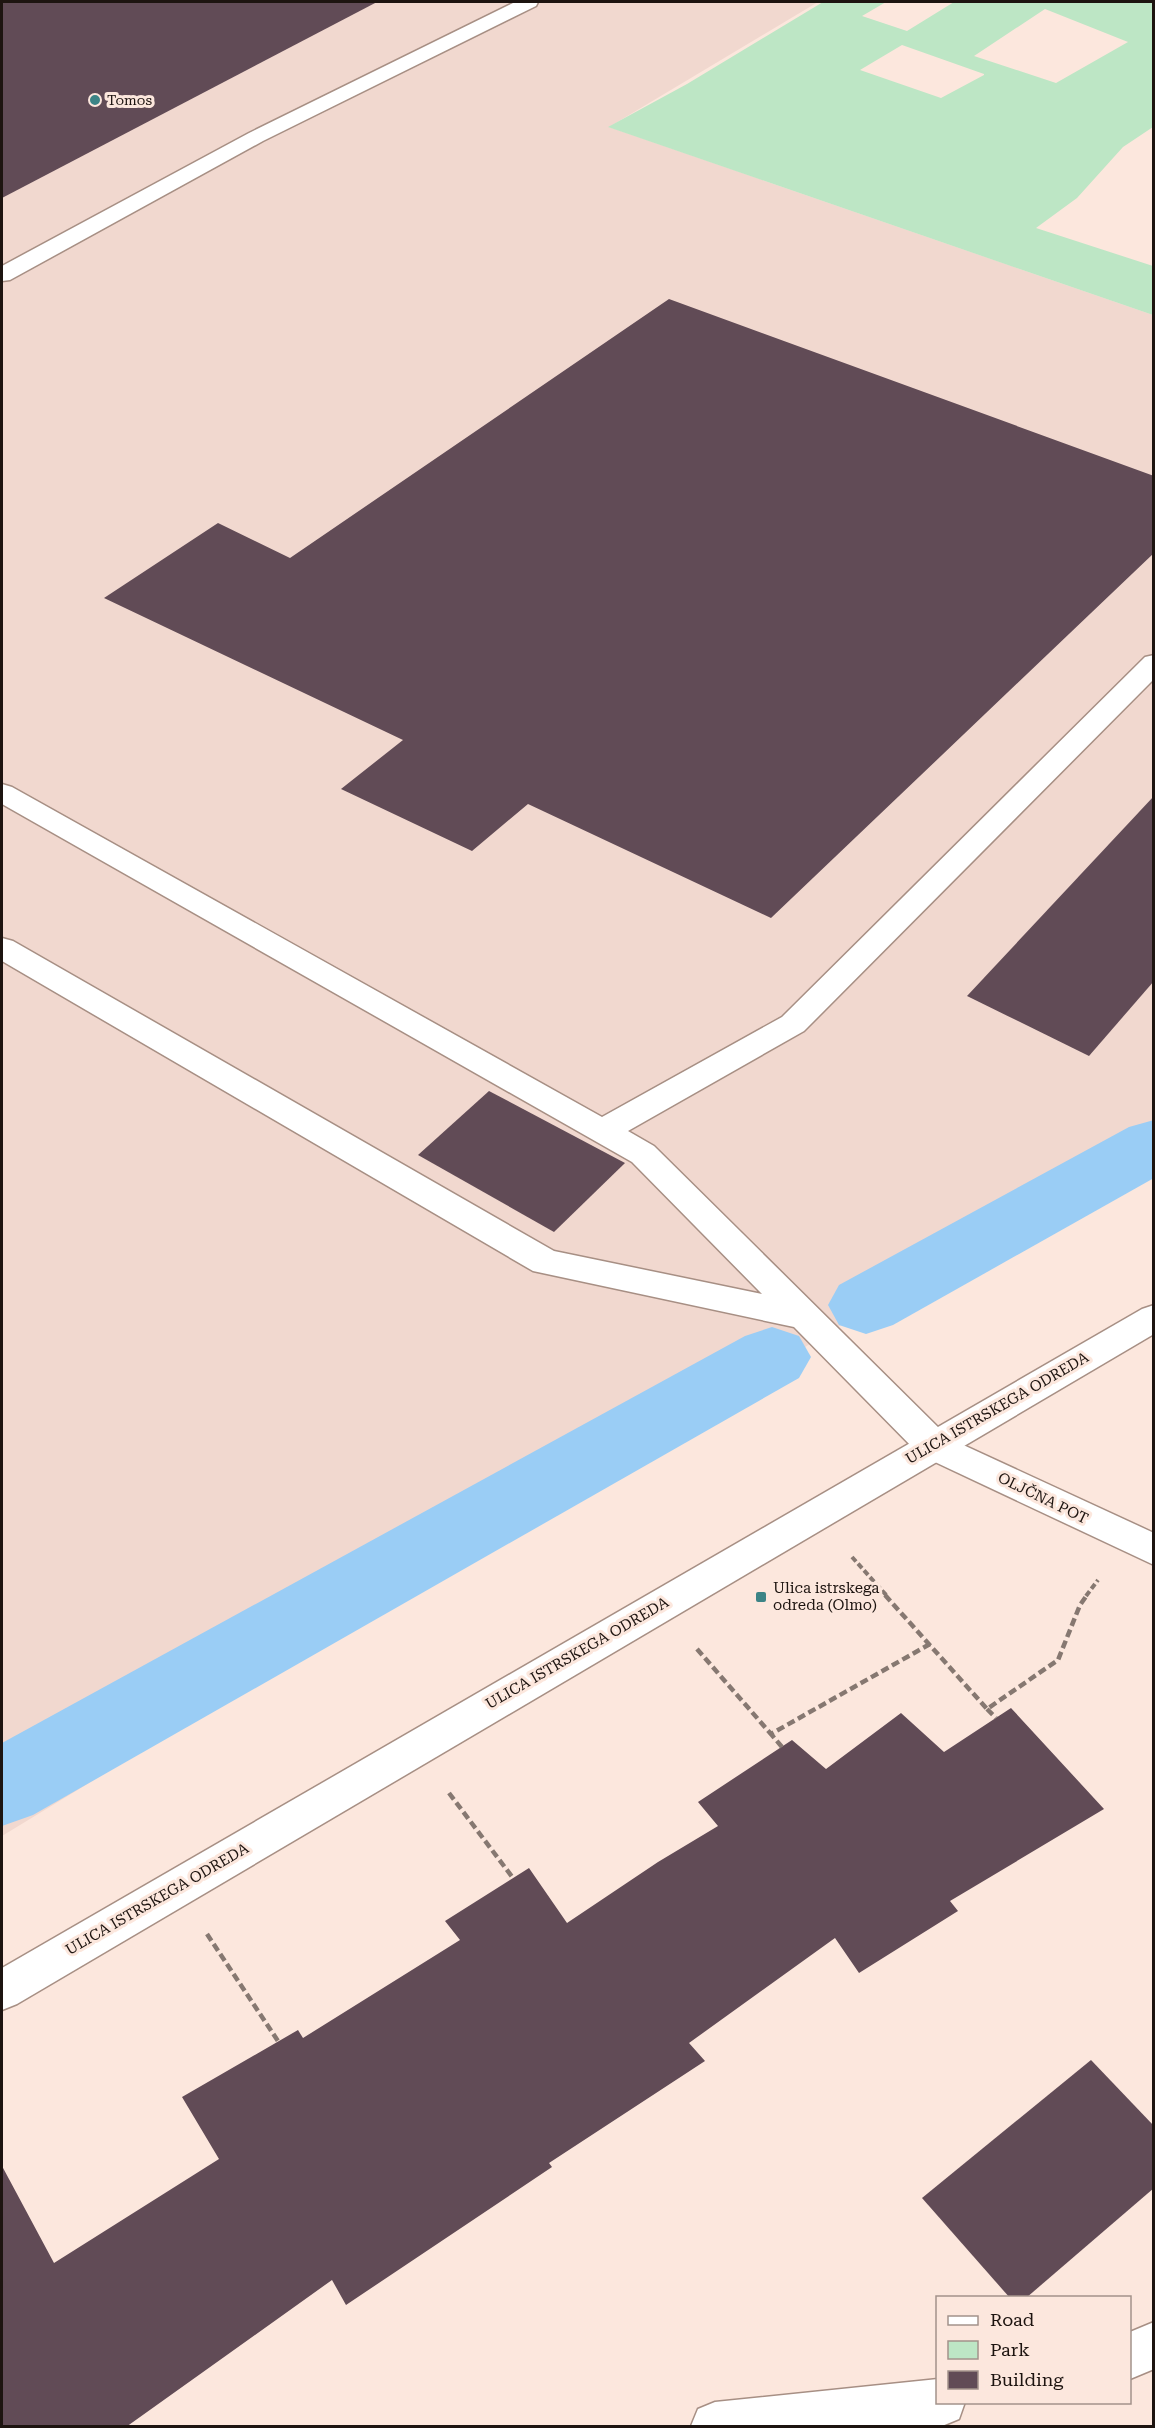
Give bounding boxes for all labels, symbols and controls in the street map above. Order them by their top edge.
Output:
place label: Tomos [107,92,152,108]
marker: Tomos [88,93,102,107]
street label: ULICA ISTRSKEGA ODREDA [902,1348,1092,1468]
street label: OLJČNA POT [995,1468,1091,1528]
place label: Ulica istrskega odreda (Olmo) [773,1579,879,1614]
marker: Ulica istrskega odreda (Olmo) [754,1590,768,1604]
street label: ULICA ISTRSKEGA ODREDA [482,1593,672,1713]
street label: ULICA ISTRSKEGA ODREDA [62,1839,252,1959]
legend [936,2296,1131,2404]
text: Road [990,2309,1035,2330]
text: Park [990,2339,1030,2360]
text: Building [990,2369,1064,2390]

